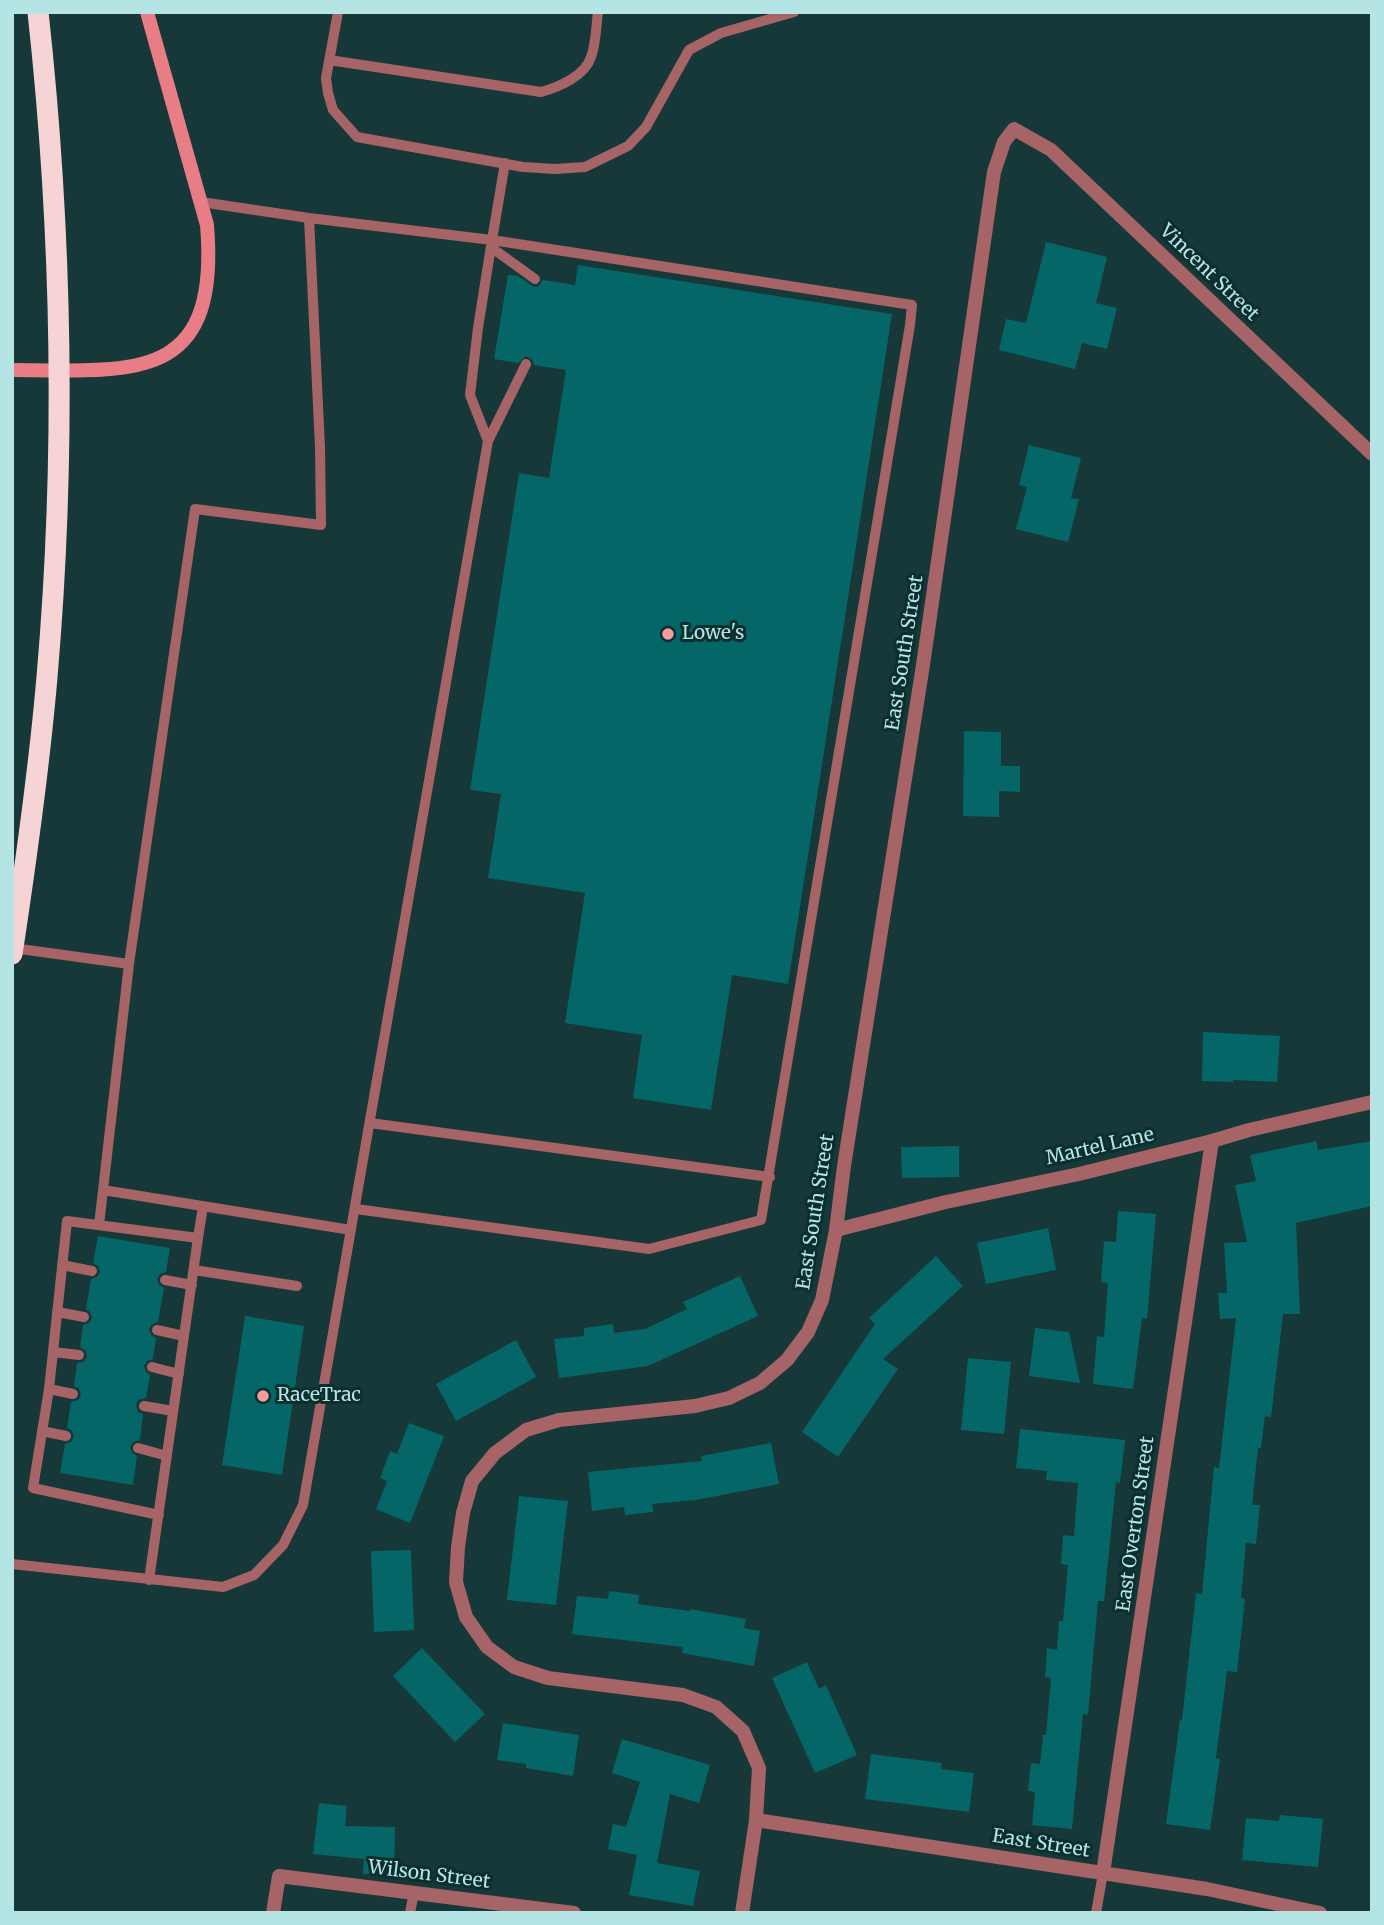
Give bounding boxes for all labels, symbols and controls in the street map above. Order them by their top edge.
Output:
street label: Vincent Street [1155,220,1263,326]
street label: East South Street [881,574,929,732]
place label: Lowe's [682,623,744,645]
marker: Lowe's [660,626,676,642]
street label: Martel Lane [1044,1124,1156,1170]
street label: East South Street [792,1133,840,1291]
place label: RaceTrac [277,1385,361,1407]
marker: RaceTrac [255,1388,271,1404]
street label: East Overton Street [1112,1435,1160,1613]
street label: East Street [991,1825,1091,1863]
street label: Wilson Street [367,1856,491,1894]

